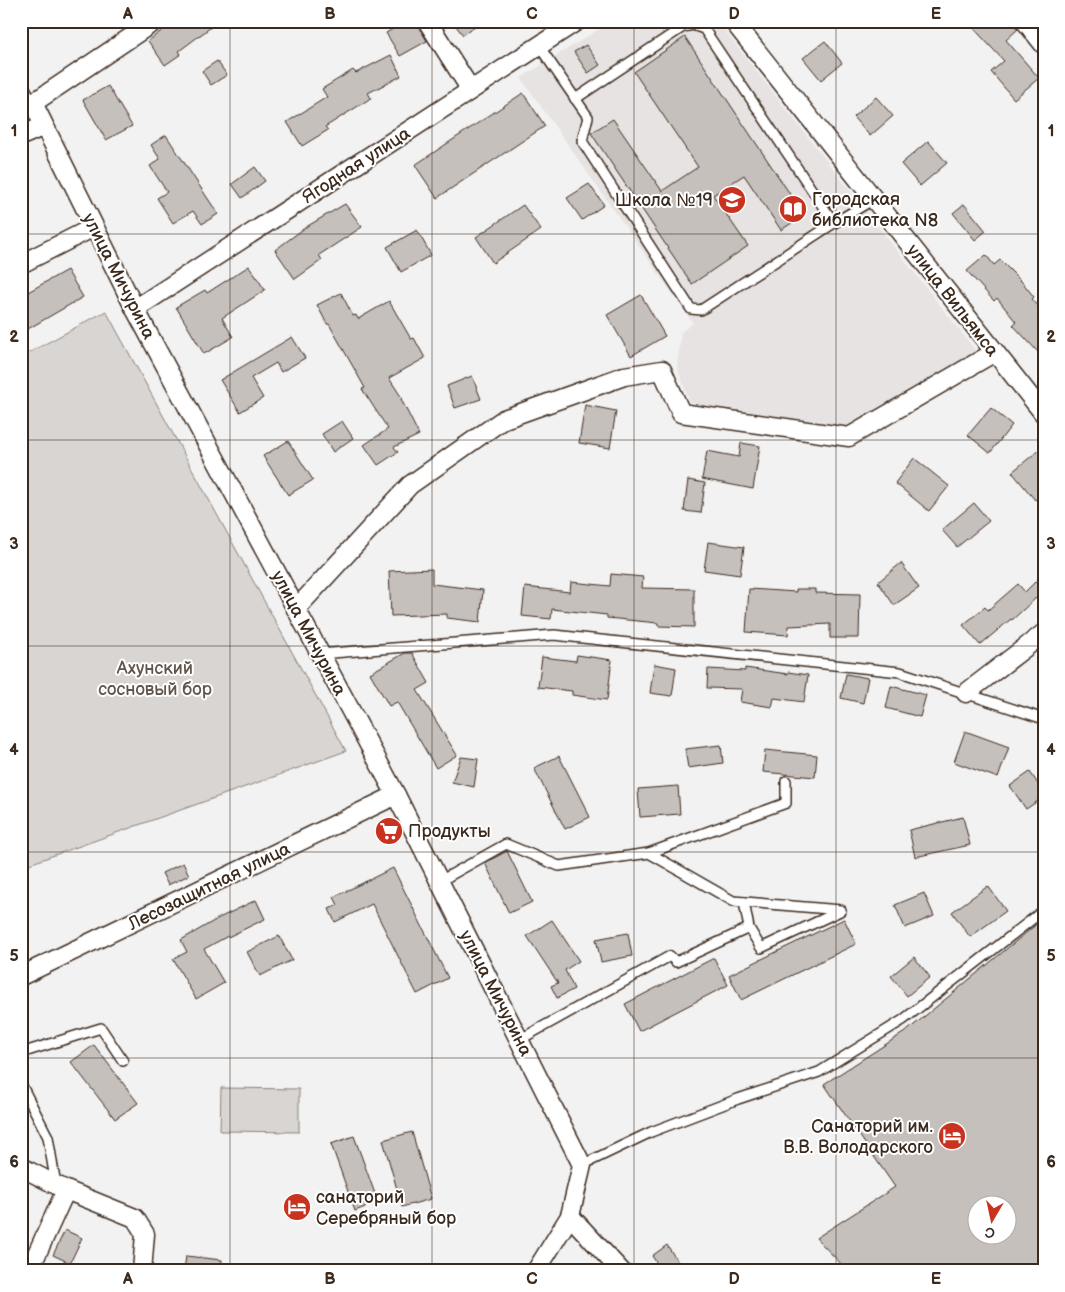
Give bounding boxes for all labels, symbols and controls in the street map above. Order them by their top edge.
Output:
text: A [122,5,133,24]
text: B [324,5,336,24]
text: C [526,5,538,24]
text: D [728,5,740,24]
text: E [931,5,941,24]
text: 1 [11,122,17,141]
text: 1 [1048,122,1054,141]
street label: Ягодная улица [298,123,415,208]
school or university icon: Школа №19 [717,185,747,215]
place label: Городская библиотека N8 [812,189,938,231]
place label: Школа №19 [615,190,713,211]
library icon: Городская библиотека N8 [778,194,808,224]
street label: улица Мичурина [78,210,159,343]
street label: улица Вильямса [902,240,1003,361]
text: 2 [9,328,19,347]
text: 2 [1046,328,1056,347]
text: 3 [9,535,19,554]
text: 3 [1046,535,1056,554]
street label: улица Мичурина [267,567,350,700]
park label: Ахунский сосновый бор [98,658,212,700]
text: 4 [9,741,19,760]
text: 4 [1046,741,1056,760]
supermarket icon: Продукты [374,816,404,846]
place label: Продукты [408,821,491,842]
street label: Лесозащитная улица [124,838,294,935]
street label: улица Мичурина [455,927,536,1060]
text: 5 [9,947,19,966]
text: 5 [1046,947,1056,966]
place label: Санаторий им. В.В. Володарского [783,1116,933,1158]
hotel icon: Санаторий им. В.В. Володарского [937,1121,967,1151]
text: 6 [9,1153,19,1172]
text: 6 [1046,1153,1056,1172]
place label: санаторий Серебряный бор [316,1187,456,1229]
hotel icon: санаторий Серебряный бор [282,1192,312,1222]
north arrow [968,1194,1018,1244]
text: С [984,1223,996,1242]
text: A [122,1270,133,1289]
text: B [324,1270,336,1289]
text: C [526,1270,538,1289]
text: D [728,1270,740,1289]
text: E [931,1270,941,1289]

